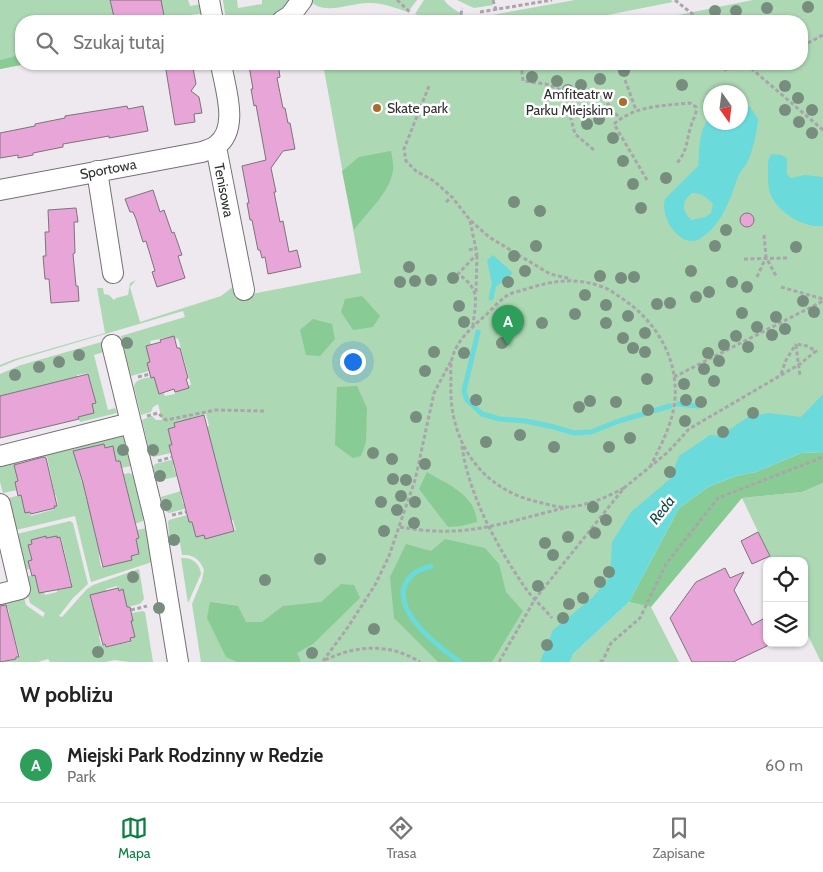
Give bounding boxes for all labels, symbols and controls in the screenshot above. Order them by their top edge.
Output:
search box [15,15,808,70]
icon: search [33,29,61,57]
text: Szukaj tutaj [73,31,165,54]
place label: Amfiteatr w Parku Miejskim [526,85,613,119]
north arrow [703,85,748,130]
marker: Amfiteatr w Parku Miejskim [617,96,629,108]
place label: Skate park [387,99,449,117]
marker: Skate park [371,102,383,114]
street label: Sportowa [78,155,138,183]
street label: Tenisowa [210,162,238,219]
pin: A [492,305,524,346]
your location [340,349,366,375]
water label: Reda [645,492,679,528]
map controls [763,557,808,647]
button: locate [763,557,808,602]
button: layers [763,602,808,647]
text: W pobliżu [20,682,113,707]
text: Miejski Park Rodzinny w Redzie [67,744,323,767]
text: A [31,756,41,775]
text: 60 m [765,756,803,775]
text: Park [67,767,96,786]
tab: Mapa [118,814,151,862]
tab: Trasa [387,814,416,862]
tab: Zapisane [652,814,705,862]

